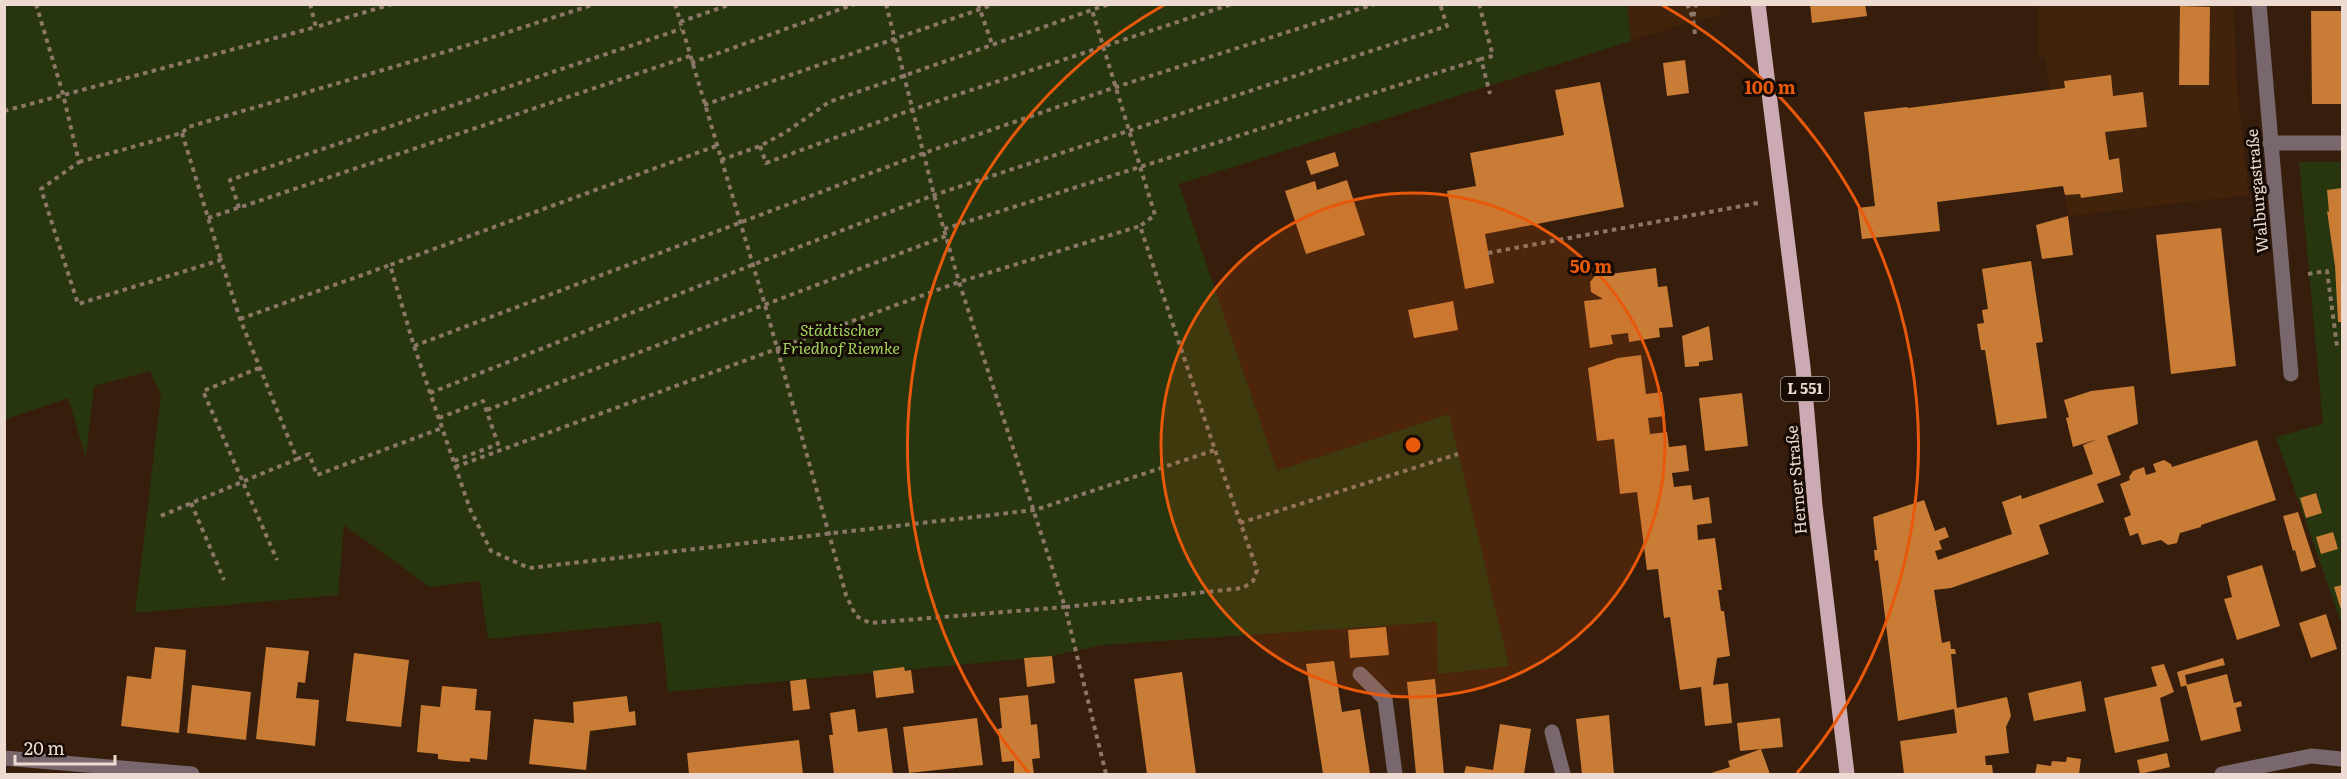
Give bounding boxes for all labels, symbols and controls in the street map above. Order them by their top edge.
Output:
text: 100 m [1744,73,1796,100]
street label: Walburgastraße [2239,128,2273,254]
text: 50 m [1570,252,1612,279]
park label: Städtischer Friedhof Riemke [782,317,900,359]
road number: L 551 [1781,377,1829,401]
street label: Herner Straße [1778,425,1812,536]
centre of rings [1403,435,1423,455]
scale bar [15,728,116,766]
text: 20 m [24,734,65,761]

